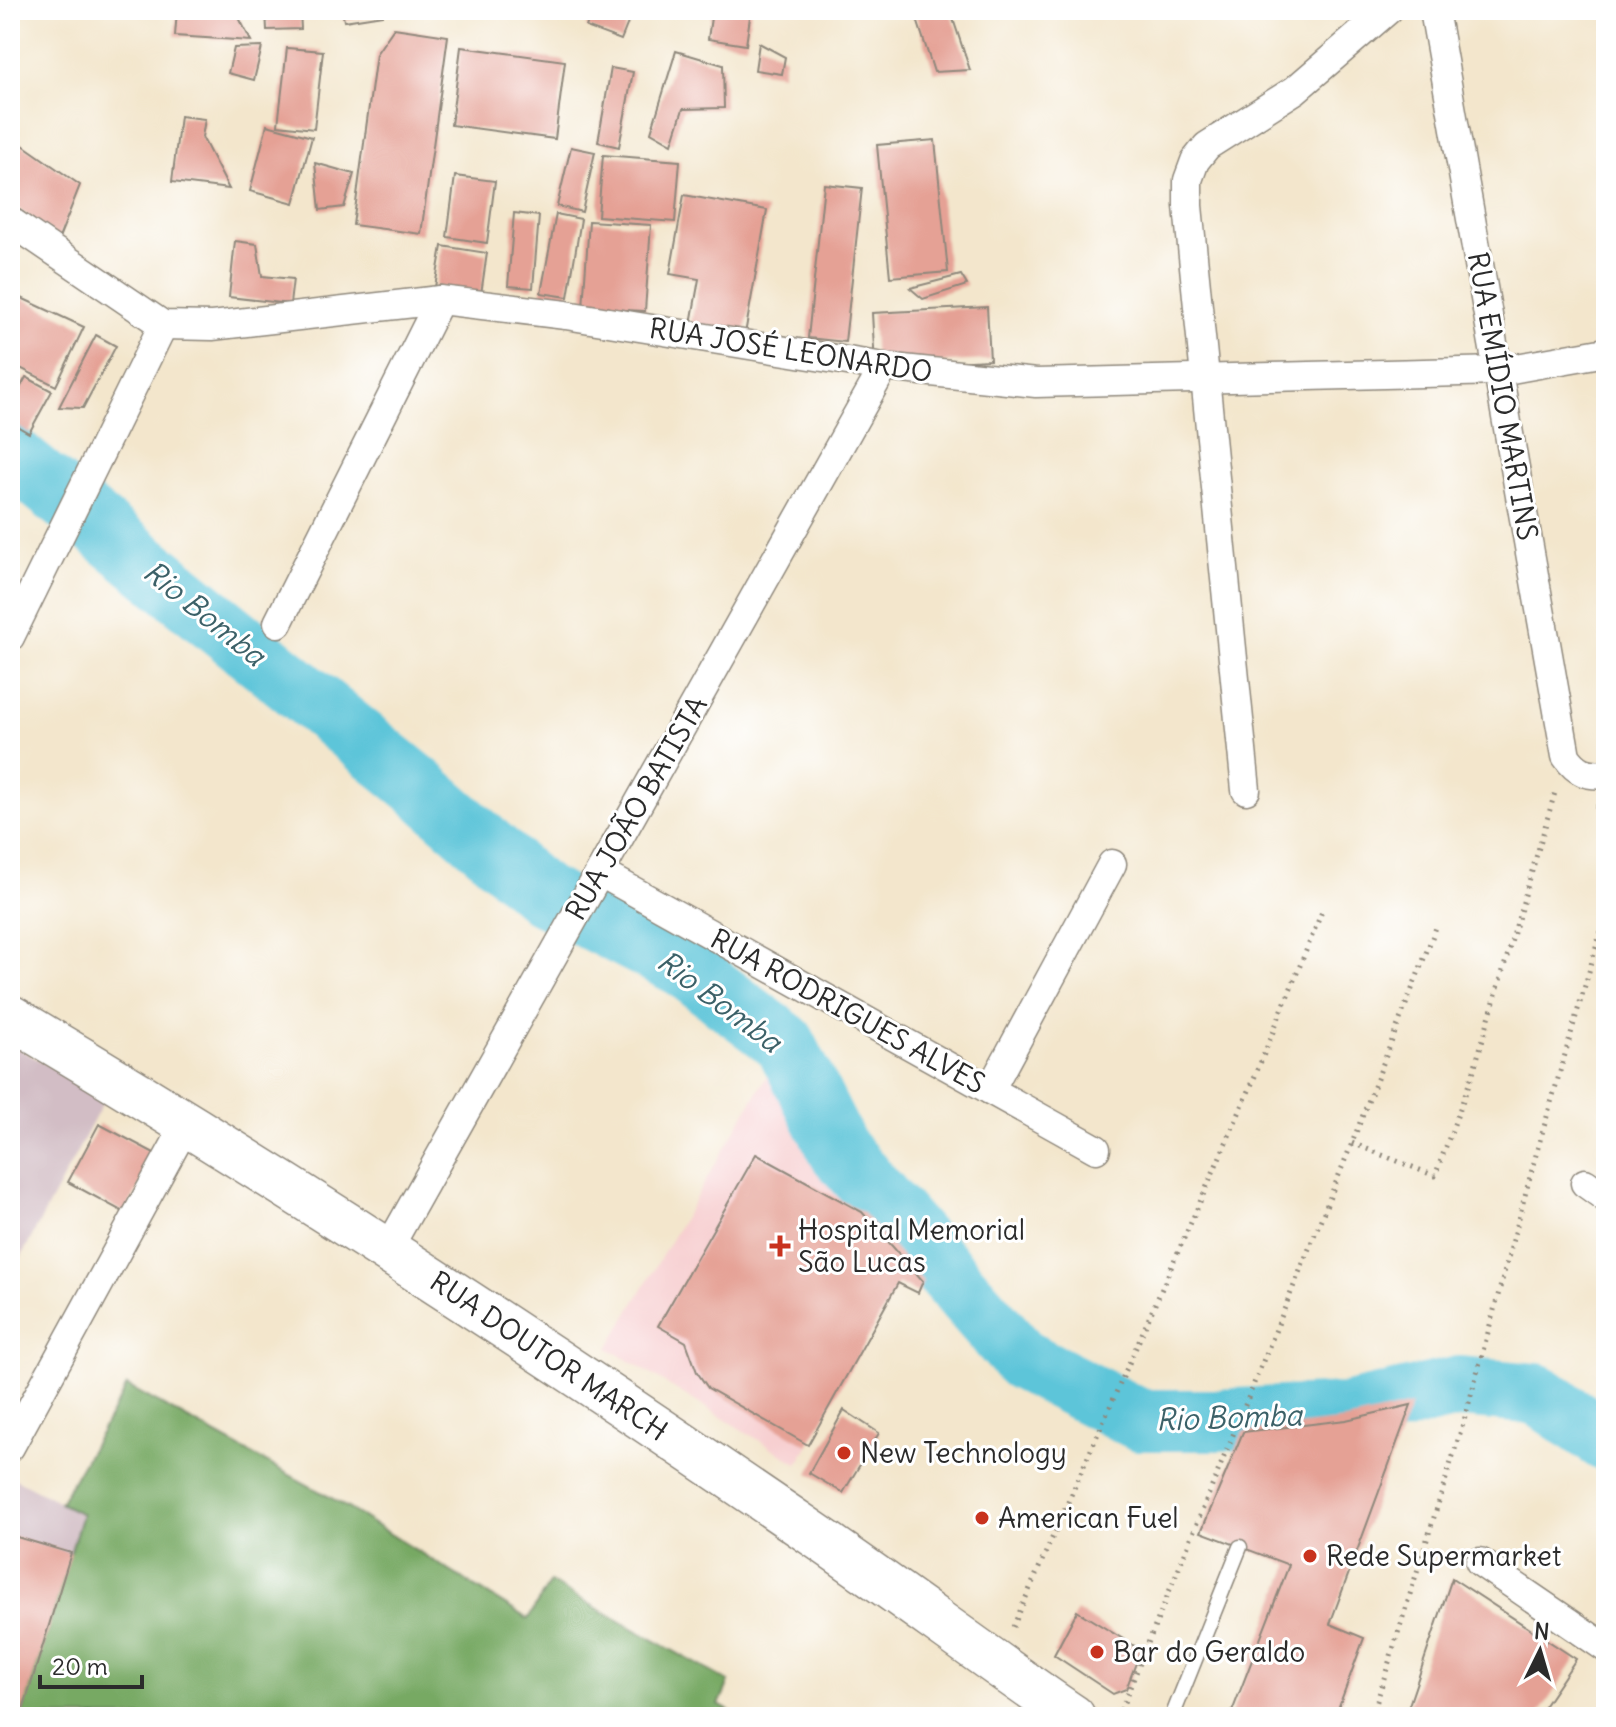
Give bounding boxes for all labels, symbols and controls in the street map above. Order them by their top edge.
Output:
street label: RUA EMÍDIO MARTINS [1460,249,1547,543]
street label: RUA JOSÉ LEONARDO [647,309,935,390]
water label: Rio Bomba [136,552,275,675]
street label: RUA JOÃO BATISTA [557,689,715,927]
street label: RUA RODRIGUES ALVES [704,920,992,1102]
water label: Rio Bomba [650,942,791,1061]
place label: Hospital Memorial São Lucas [798,1212,1025,1280]
marker: Hospital Memorial São Lucas [769,1235,791,1257]
street label: RUA DOUTOR MARCH [423,1263,675,1449]
water label: Rio Bomba [1155,1395,1305,1439]
place label: New Technology [860,1435,1067,1471]
marker: New Technology [835,1444,853,1462]
place label: American Fuel [998,1500,1179,1536]
marker: American Fuel [973,1509,991,1527]
place label: Rede Supermarket [1326,1538,1561,1574]
marker: Rede Supermarket [1301,1547,1319,1565]
north arrow [1500,1611,1580,1691]
text: N [1533,1616,1551,1646]
place label: Bar do Geraldo [1113,1634,1305,1670]
scale bar [40,1639,142,1689]
marker: Bar do Geraldo [1088,1643,1106,1661]
text: 20 m [52,1651,108,1681]

